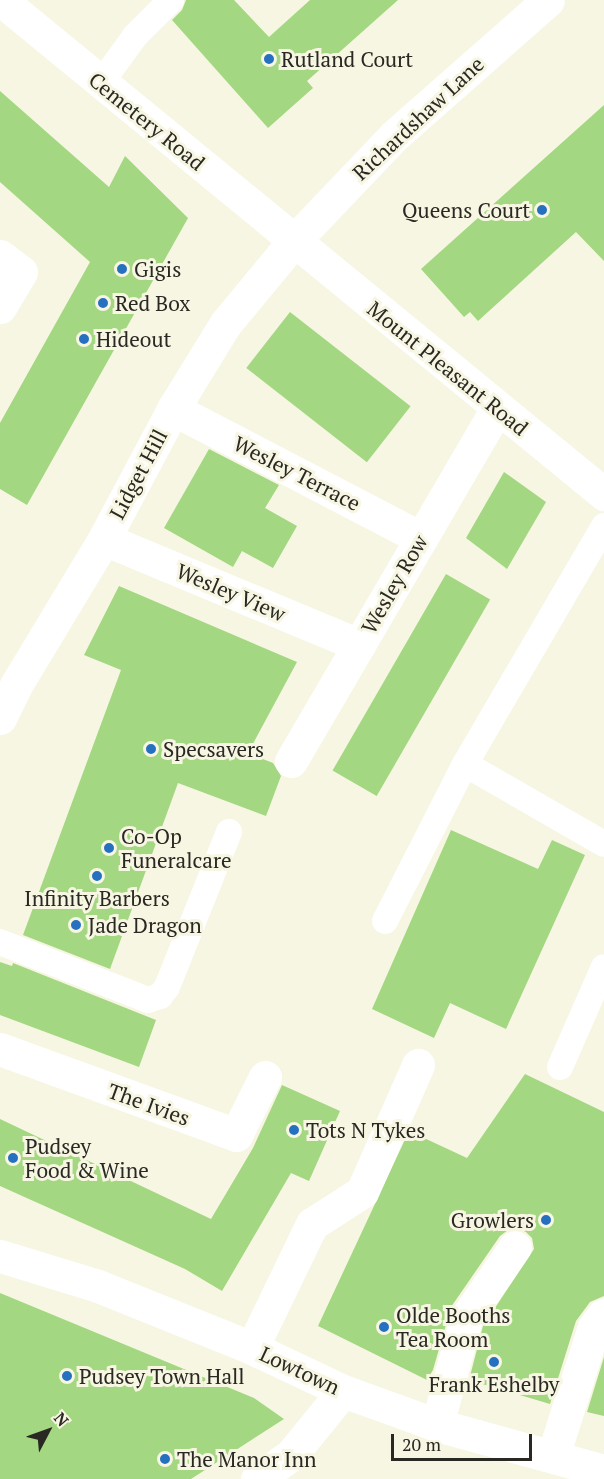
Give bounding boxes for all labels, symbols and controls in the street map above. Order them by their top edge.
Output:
place label: Rutland Court [281,46,413,72]
street label: Richardshaw Lane [347,51,489,185]
marker: Rutland Court [262,52,276,66]
street label: Cemetery Road [84,67,210,175]
place label: Queens Court [402,197,530,223]
marker: Queens Court [535,203,549,217]
place label: Gigis [134,256,181,282]
marker: Gigis [115,262,129,276]
place label: Red Box [115,290,190,316]
marker: Red Box [96,296,110,310]
street label: Mount Pleasant Road [363,296,533,440]
place label: Hideout [96,326,171,352]
marker: Hideout [77,332,91,346]
street label: Lidget Hill [104,425,172,523]
street label: Wesley Terrace [229,430,365,516]
street label: Wesley Row [356,530,432,638]
street label: Wesley View [172,558,290,626]
place label: Specsavers [163,736,264,762]
marker: Specsavers [144,742,158,756]
place label: Co-Op Funeralcare [121,823,232,873]
marker: Co-Op Funeralcare [102,841,116,855]
marker: Infinity Barbers [90,869,104,883]
place label: Infinity Barbers [24,885,170,911]
place label: Jade Dragon [88,912,202,938]
marker: Jade Dragon [69,918,83,932]
street label: The Ivies [105,1078,193,1130]
place label: Tots N Tykes [306,1117,425,1143]
marker: Tots N Tykes [287,1123,301,1137]
place label: Pudsey Food & Wine [25,1133,149,1183]
marker: Pudsey Food & Wine [6,1151,20,1165]
place label: Growlers [451,1207,534,1233]
marker: Growlers [539,1213,553,1227]
place label: Olde Booths Tea Room [396,1302,510,1352]
marker: Olde Booths Tea Room [377,1320,391,1334]
street label: Lowtown [256,1341,344,1399]
marker: Frank Eshelby [487,1355,501,1369]
place label: Pudsey Town Hall [79,1363,245,1389]
marker: Pudsey Town Hall [60,1369,74,1383]
place label: Frank Eshelby [429,1371,559,1397]
north arrow [18,1401,78,1461]
text: N [49,1407,74,1431]
scale bar [394,1422,535,1460]
text: 20 m [402,1432,441,1456]
place label: The Manor Inn [177,1446,316,1472]
marker: The Manor Inn [158,1452,172,1466]

